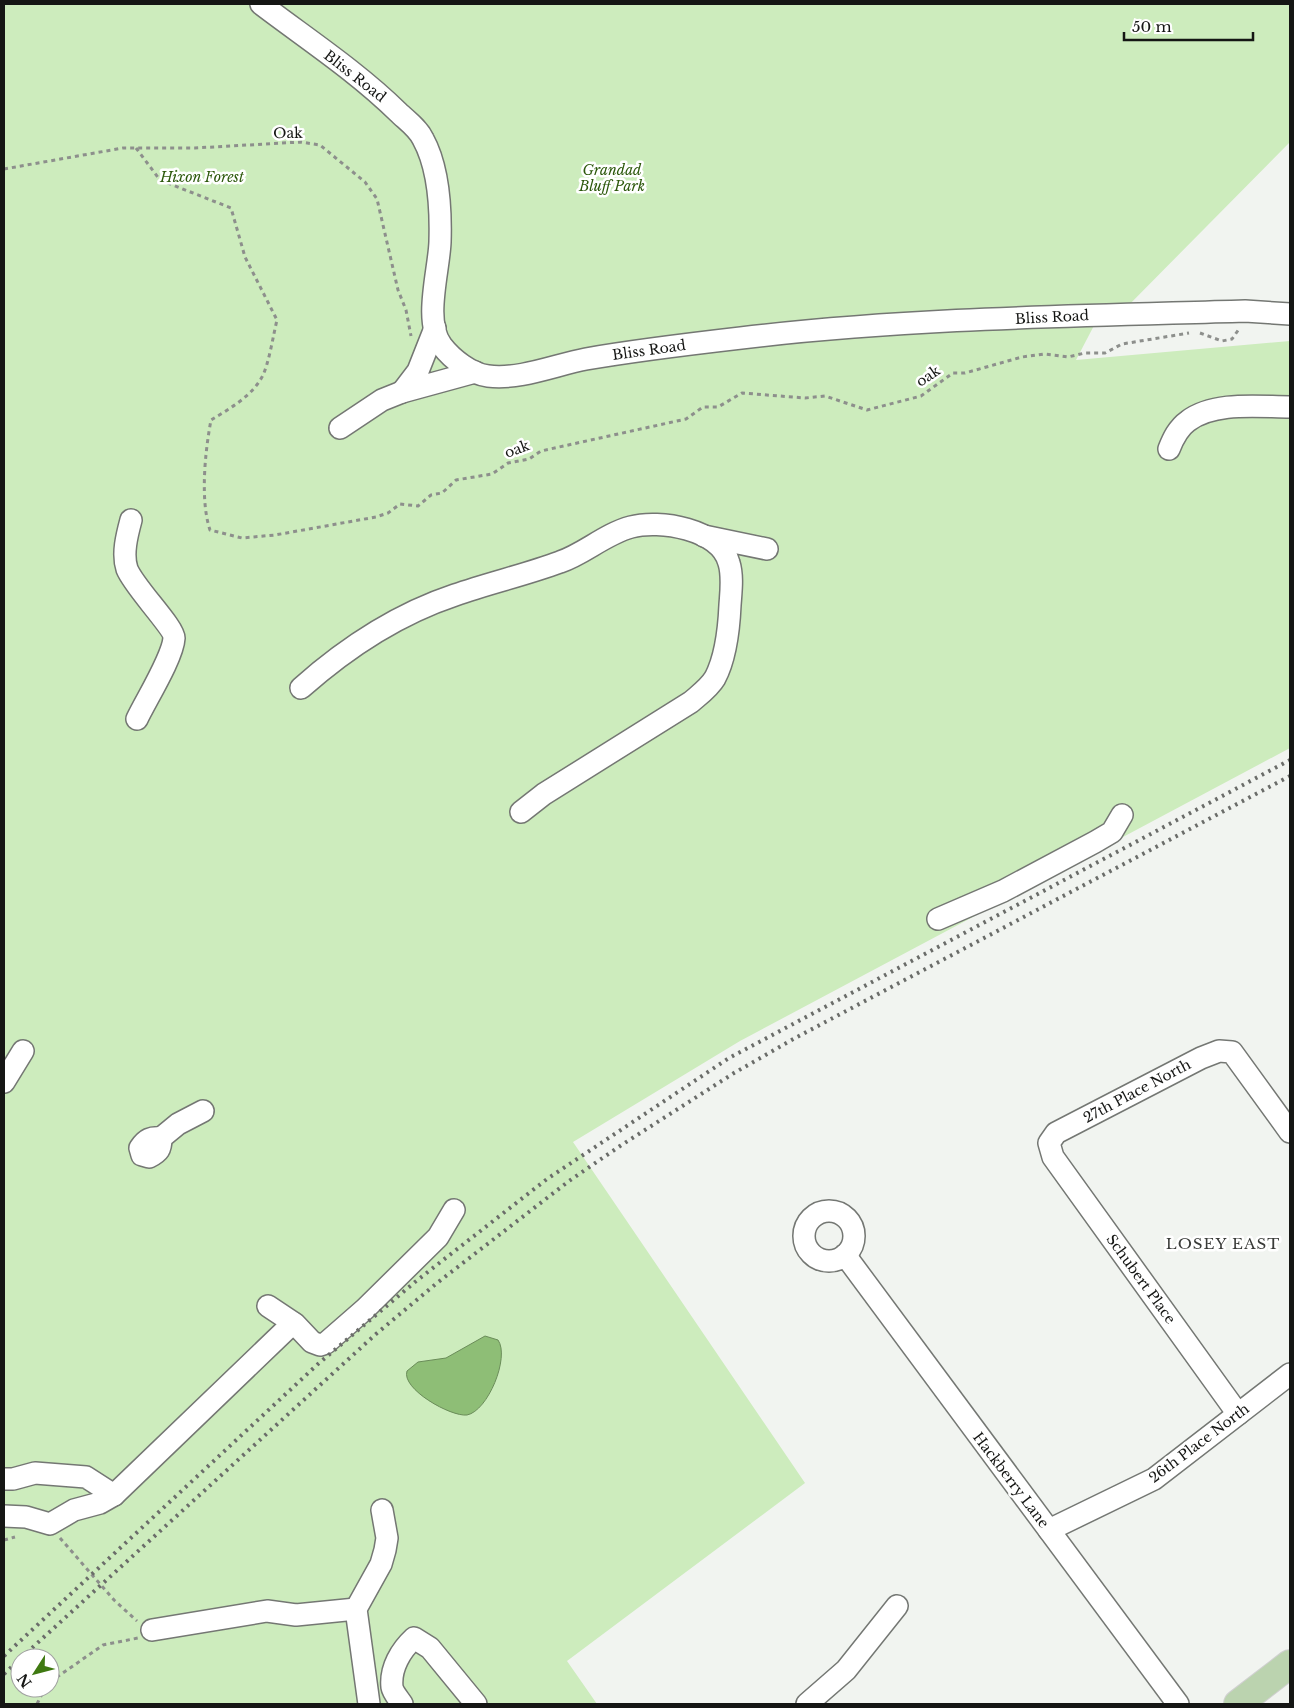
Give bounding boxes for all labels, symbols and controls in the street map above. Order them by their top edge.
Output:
scale bar [1124,10,1253,42]
text: 50 m [1132,17,1172,36]
street label: Bliss Road [320,46,390,106]
street label: Oak [273,124,303,142]
park label: Grandad Bluff Park [578,161,645,195]
park label: Hixon Forest [159,168,245,186]
street label: Bliss Road [1015,306,1090,328]
street label: Bliss Road [611,336,687,364]
street label: oak [912,361,944,391]
street label: oak [502,436,532,462]
street label: 27th Place North [1080,1055,1194,1127]
street label: Schubert Place [1103,1231,1179,1327]
district label: LOSEY EAST [1166,1234,1280,1253]
street label: 26th Place North [1145,1399,1253,1487]
street label: Hackberry Lane [969,1428,1053,1532]
north arrow [10,1648,60,1698]
text: N [13,1670,36,1691]

